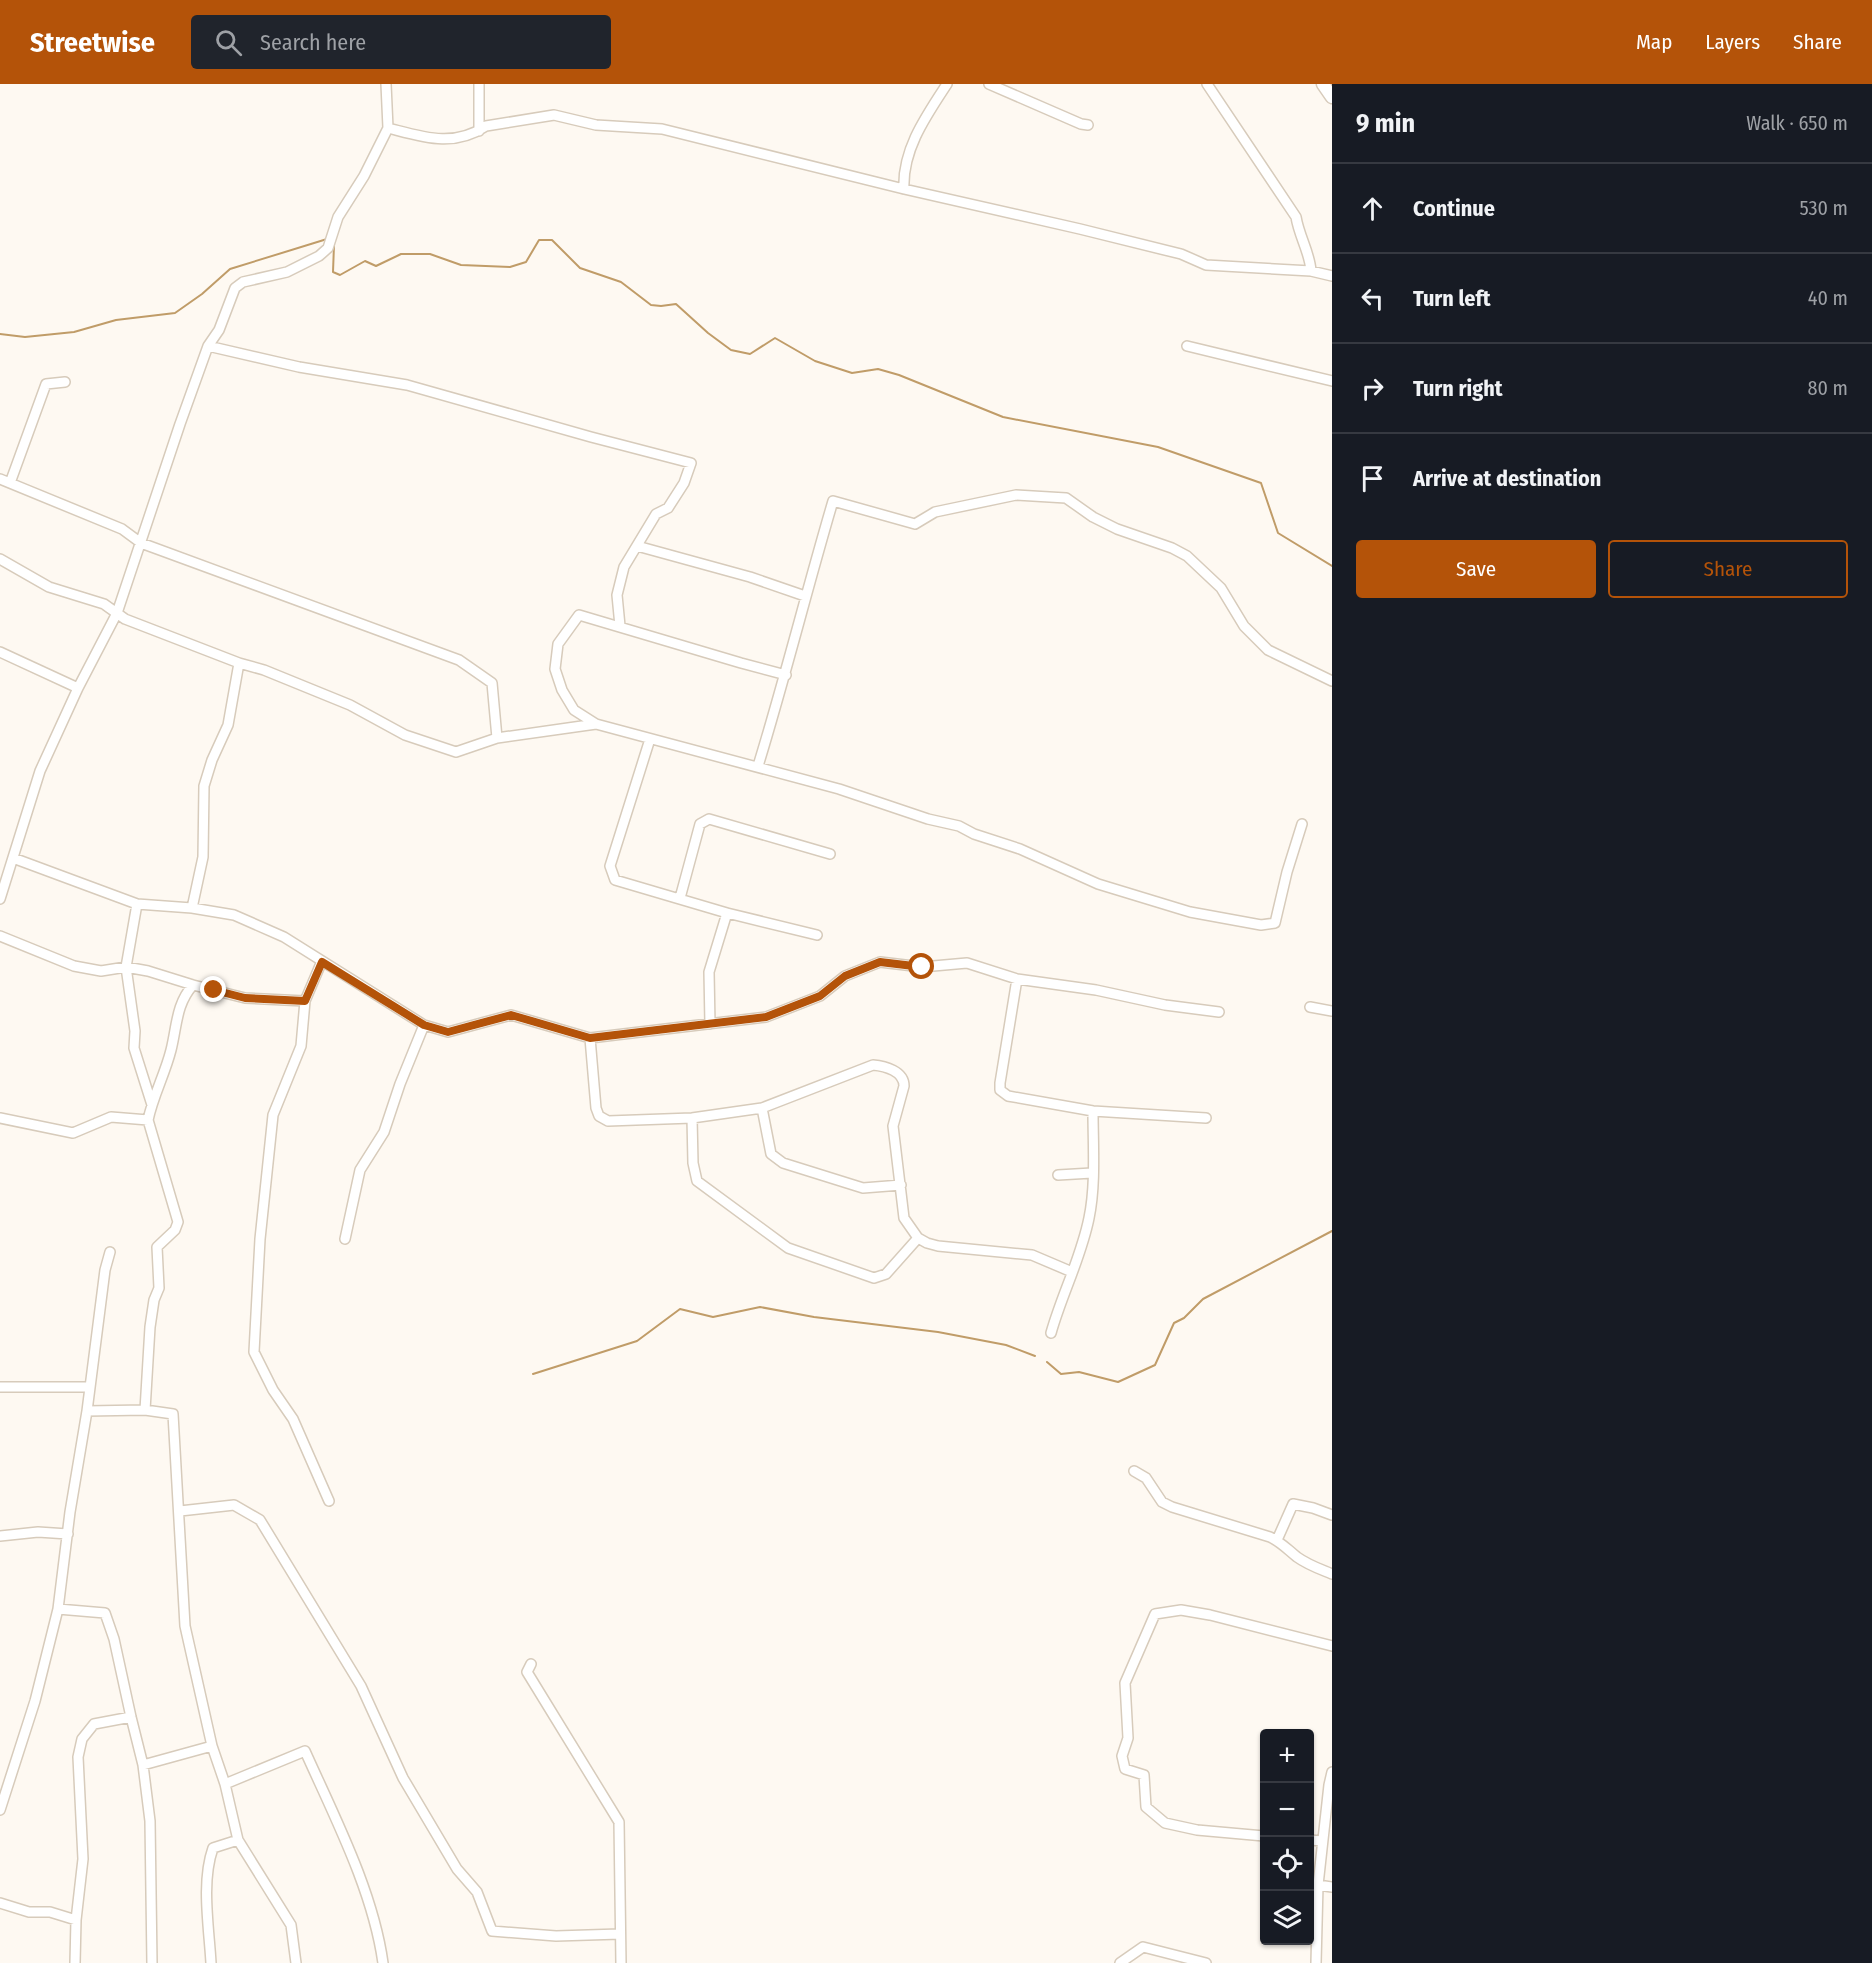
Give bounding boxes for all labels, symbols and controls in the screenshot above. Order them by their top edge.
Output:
search box [191,15,611,69]
text: Streetwise [30,26,155,59]
icon: search [212,26,245,59]
text: Search here [260,29,366,56]
text: Map [1636,29,1672,55]
text: Layers [1705,29,1760,55]
text: Share [1793,29,1842,55]
text: 9 min [1356,108,1415,139]
text: Walk · 650 m [1746,111,1848,135]
icon: ahead [1356,192,1389,225]
text: Continue [1413,195,1495,222]
text: 530 m [1799,196,1848,220]
icon: left [1356,282,1389,315]
text: Turn left [1413,285,1491,312]
text: 40 m [1808,286,1848,310]
icon: right [1356,372,1389,405]
text: Turn right [1413,375,1502,402]
text: 80 m [1808,376,1848,400]
icon: arrive [1356,462,1389,495]
text: Arrive at destination [1413,465,1601,492]
button: Save [1356,540,1596,598]
button: Share [1608,540,1848,598]
route start [908,953,934,979]
route end [200,976,226,1002]
map controls [1260,1729,1314,1945]
button: + [1260,1729,1314,1783]
button: − [1260,1783,1314,1837]
button: locate [1260,1837,1314,1891]
button: layers [1260,1891,1314,1945]

